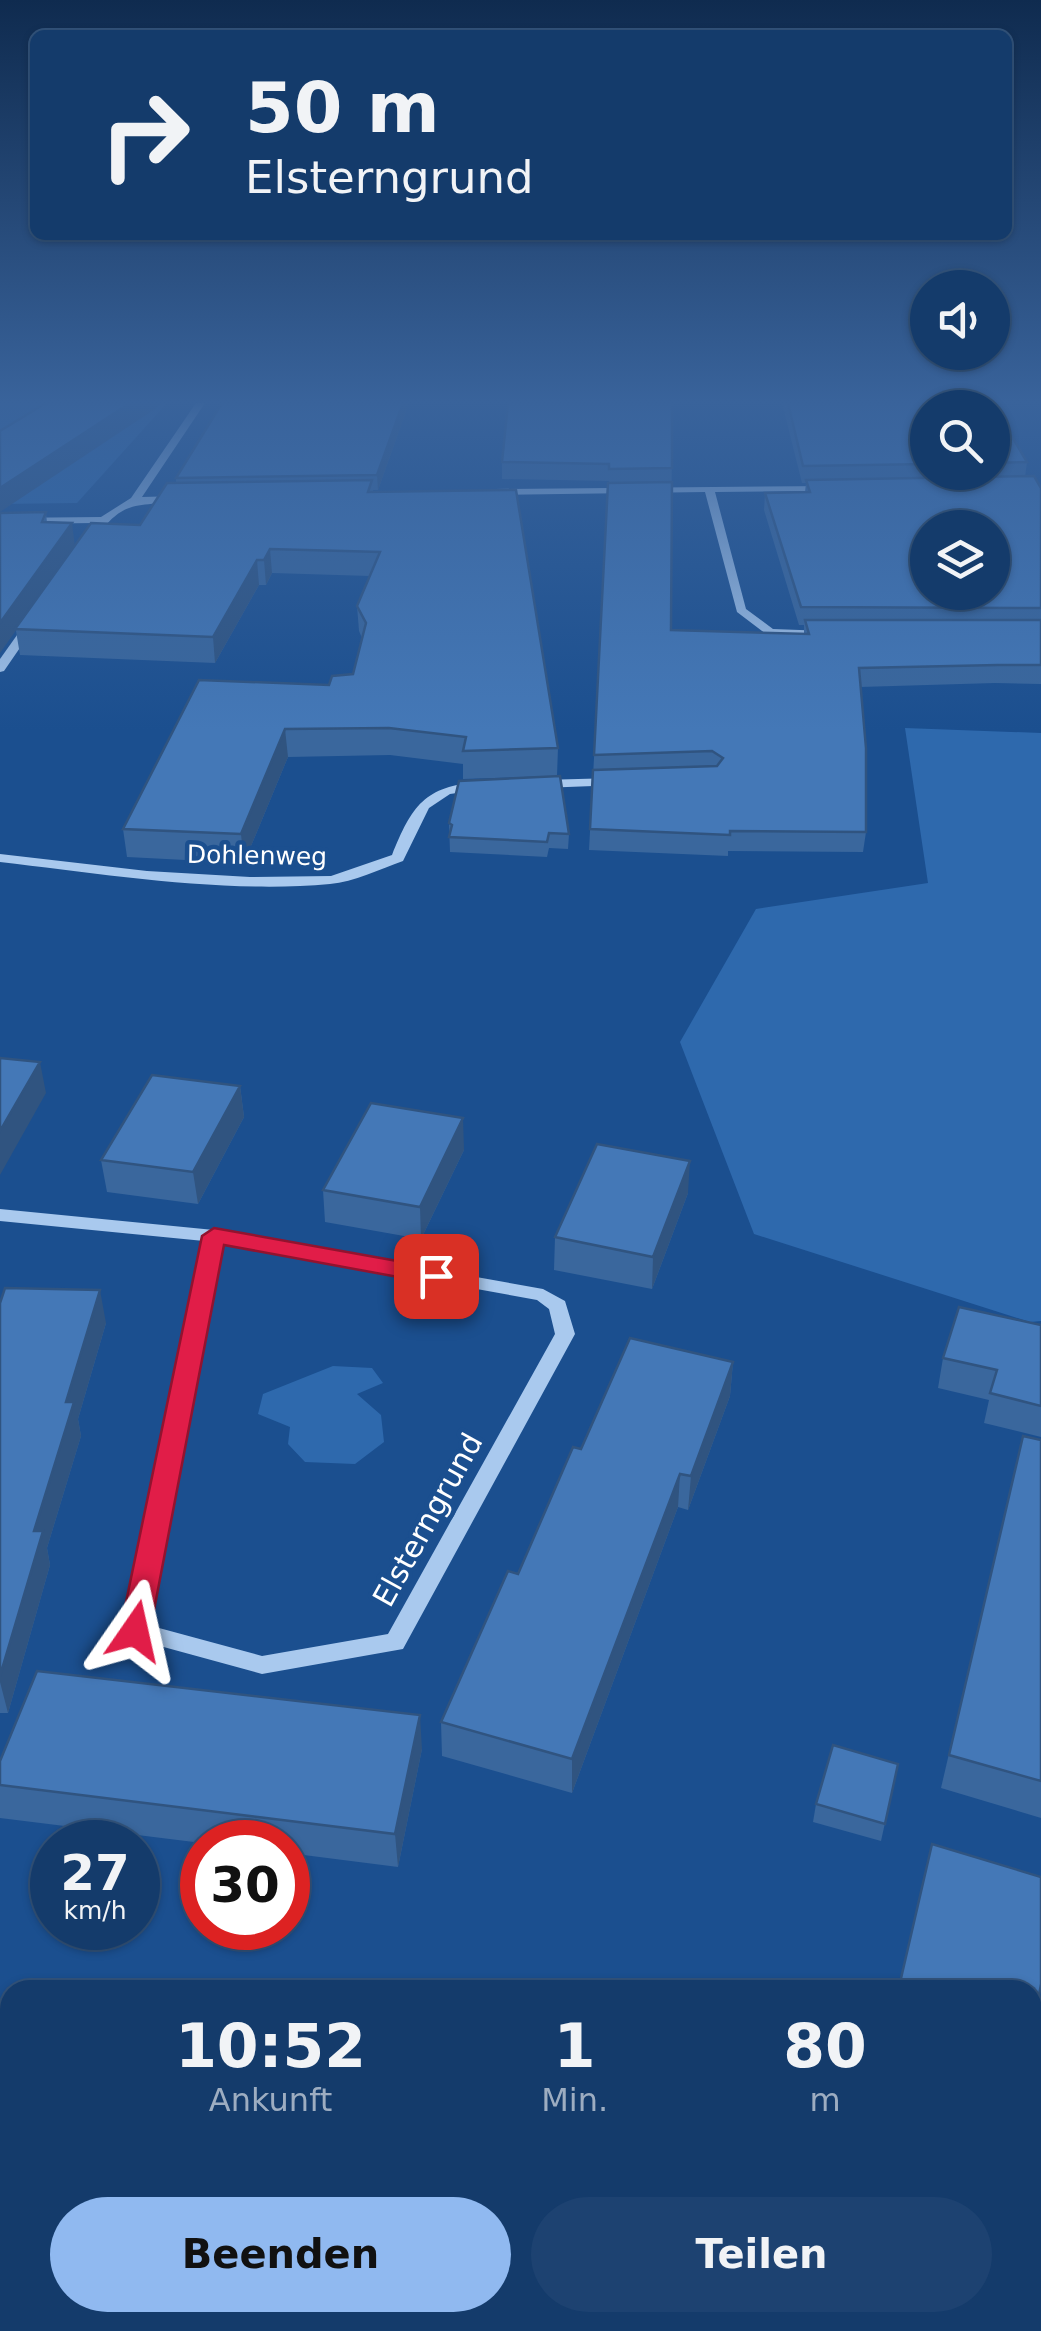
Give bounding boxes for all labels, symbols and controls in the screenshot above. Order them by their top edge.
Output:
text: 50 m [245,67,440,149]
icon: right [80,70,210,200]
text: Elsterngrund [245,151,534,204]
map controls [910,270,1010,610]
button: sound [910,270,1010,370]
button: search [910,390,1010,490]
button: layers [910,510,1010,610]
street label: Dohlenweg [187,840,327,871]
pin [394,1234,479,1319]
icon: arrive [409,1249,464,1304]
street label: Elsterngrund [366,1427,490,1612]
position arrow [83,1579,187,1683]
speed limit sign: 30 [180,1820,310,1950]
text: 27 [60,1844,130,1902]
text: km/h [63,1896,127,1925]
text: 10:52 [175,2011,366,2081]
text: 1 [554,2011,596,2081]
text: 80 [783,2011,867,2081]
text: Ankunft [209,2081,332,2119]
text: Min. [541,2081,608,2119]
text: m [809,2081,841,2119]
button: Beenden [50,2197,511,2312]
button: Teilen [531,2197,992,2312]

